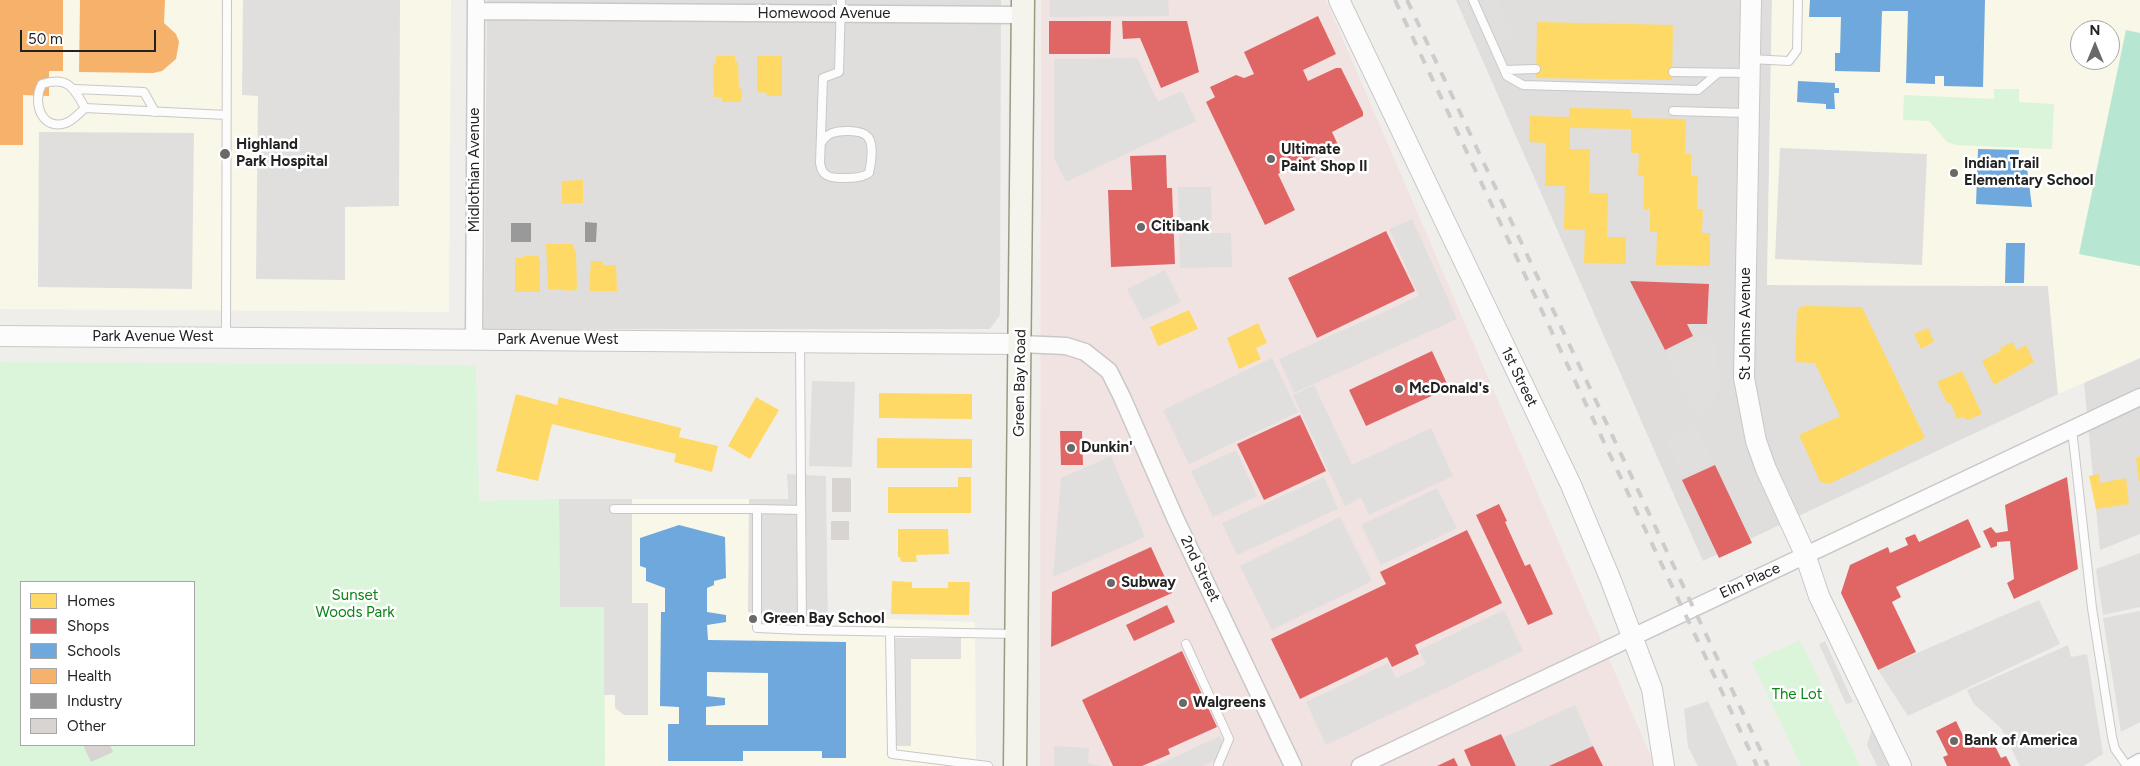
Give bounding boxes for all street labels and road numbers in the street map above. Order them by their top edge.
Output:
street label: Homewood Avenue [758,5,890,23]
street label: Midlothian Avenue [466,108,484,232]
street label: St Johns Avenue [1737,267,1755,381]
street label: Park Avenue West [92,328,214,346]
street label: Green Bay Road [1010,329,1030,437]
street label: Park Avenue West [497,331,619,349]
street label: 1st Street [1497,344,1541,410]
street label: 2nd Street [1176,533,1224,605]
street label: Elm Place [1717,559,1783,603]

